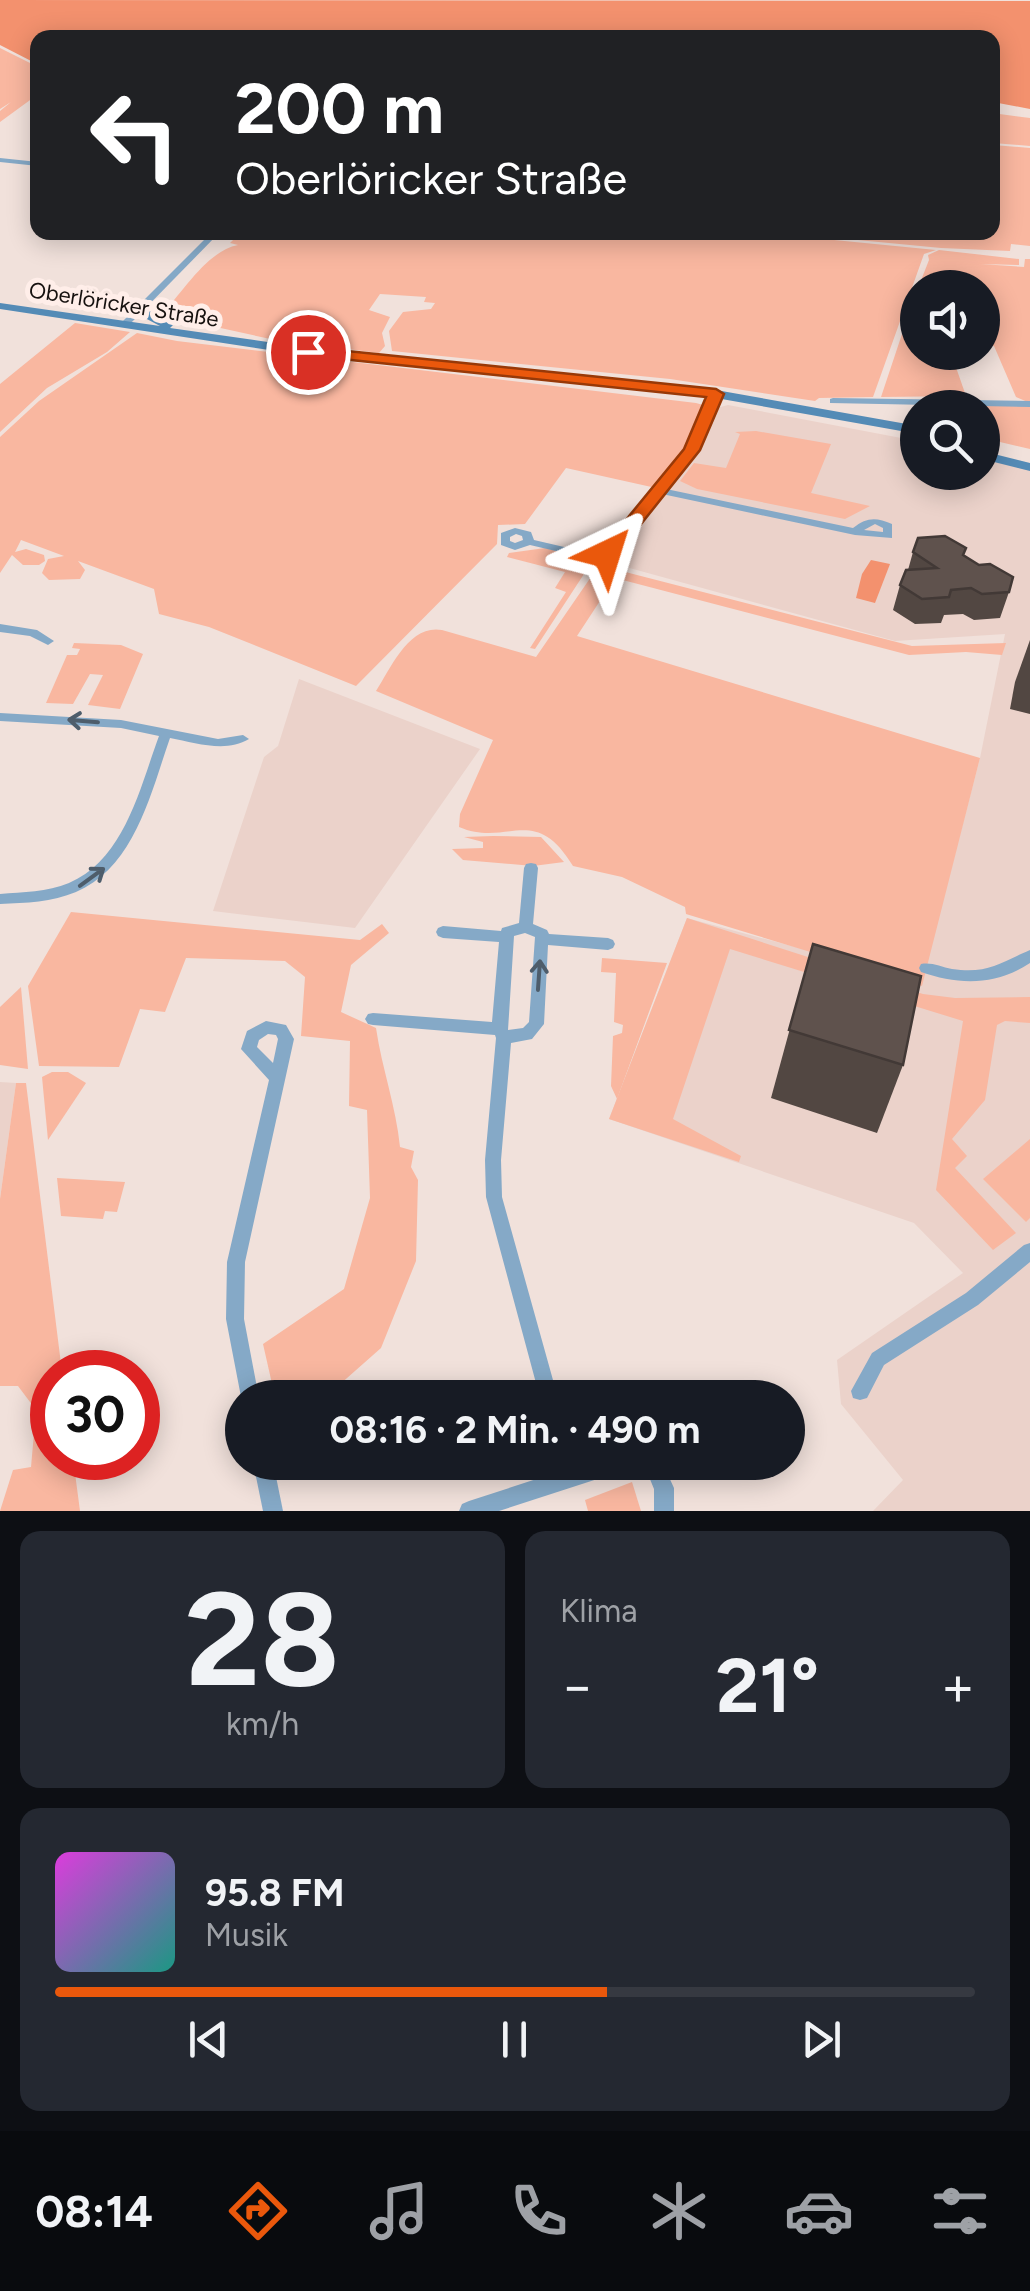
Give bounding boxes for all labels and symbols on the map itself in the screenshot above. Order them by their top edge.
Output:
street label: Oberlöricker Straße [27,276,221,333]
pin [266,310,351,395]
position arrow [555,502,659,606]
one-way arrow [68,711,100,730]
one-way arrow [78,866,105,887]
one-way arrow [530,959,549,992]
speed limit sign: 30 [30,1350,160,1480]

